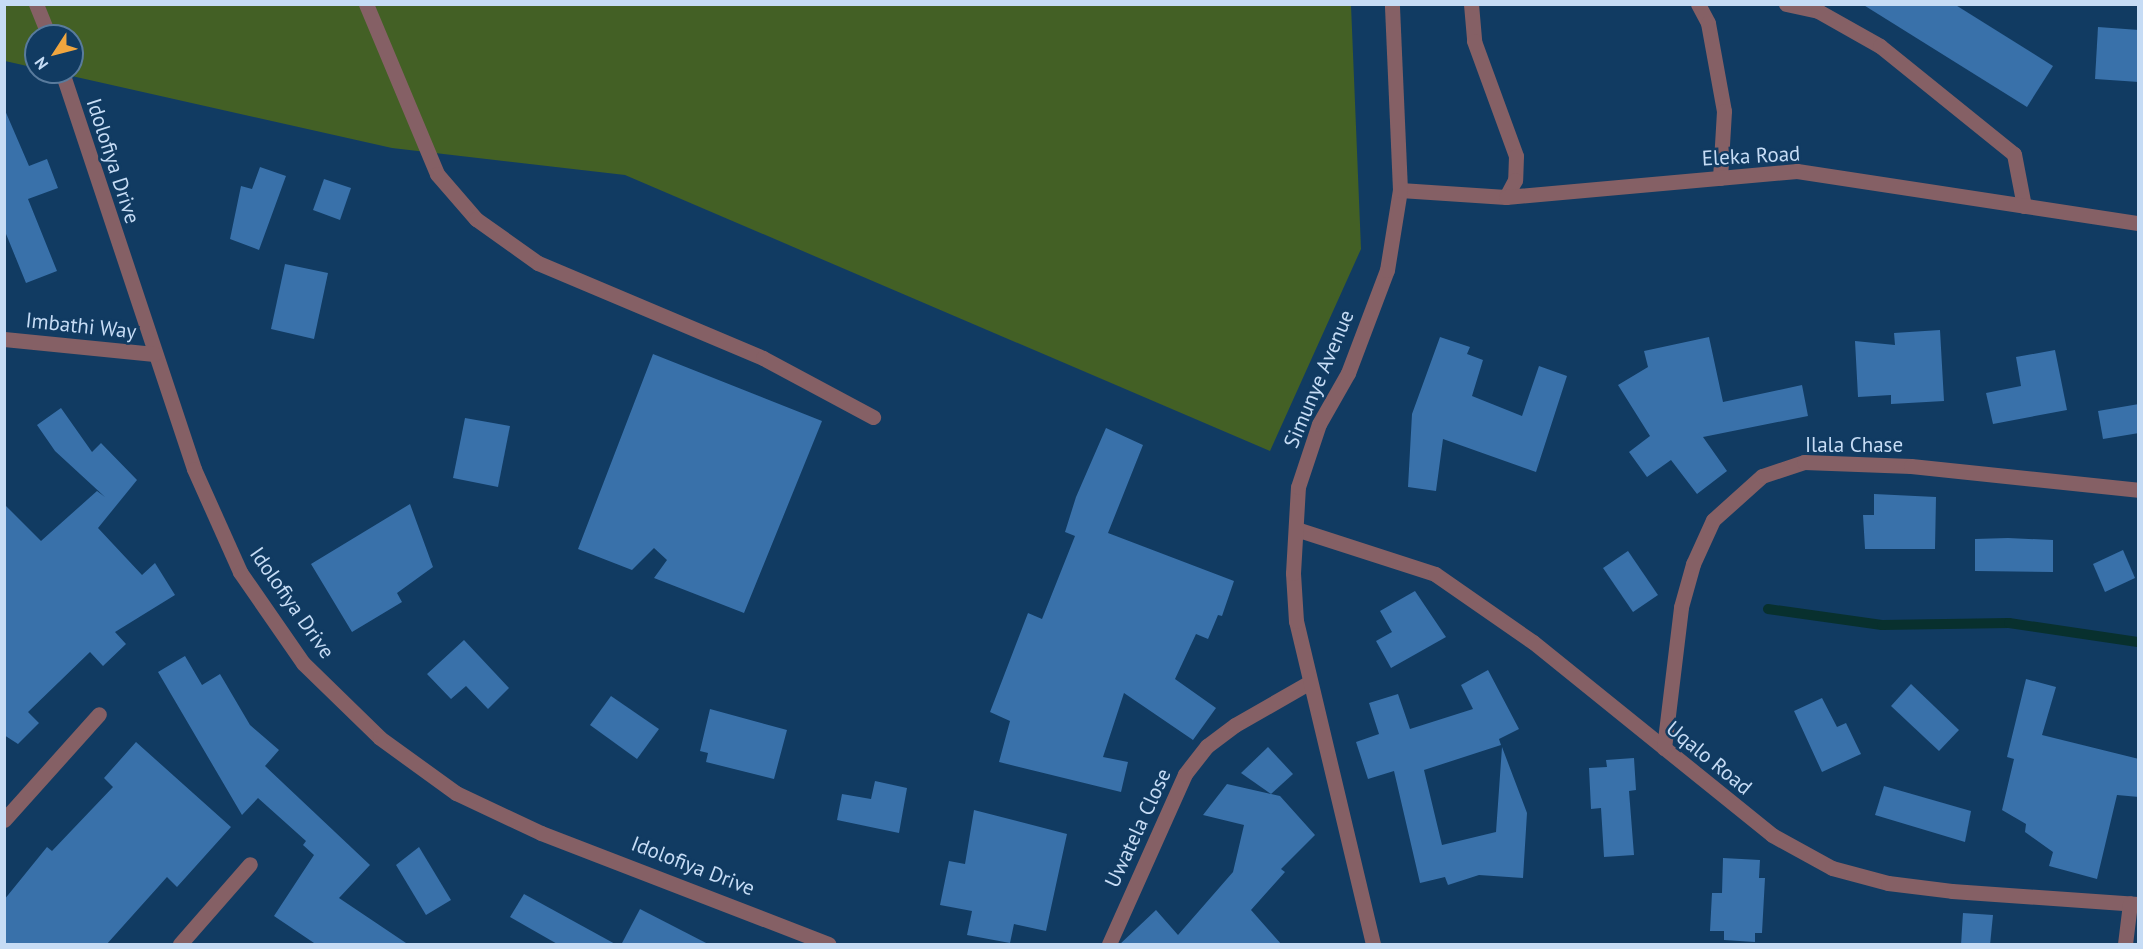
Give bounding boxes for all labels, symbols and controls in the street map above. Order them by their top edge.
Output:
north arrow [24,24,84,84]
text: N [30,53,52,74]
street label: Idolofiya Drive [81,95,145,227]
street label: Eleka Road [1701,141,1801,171]
street label: Simunye Avenue [1278,306,1360,452]
street label: Imbathi Way [24,308,138,344]
street label: Ilala Chase [1805,432,1903,458]
street label: Idolofiya Drive [244,542,340,664]
street label: Uqalo Road [1661,716,1757,800]
street label: Uwatela Close [1100,765,1176,891]
street label: Idolofiya Drive [628,831,758,901]

